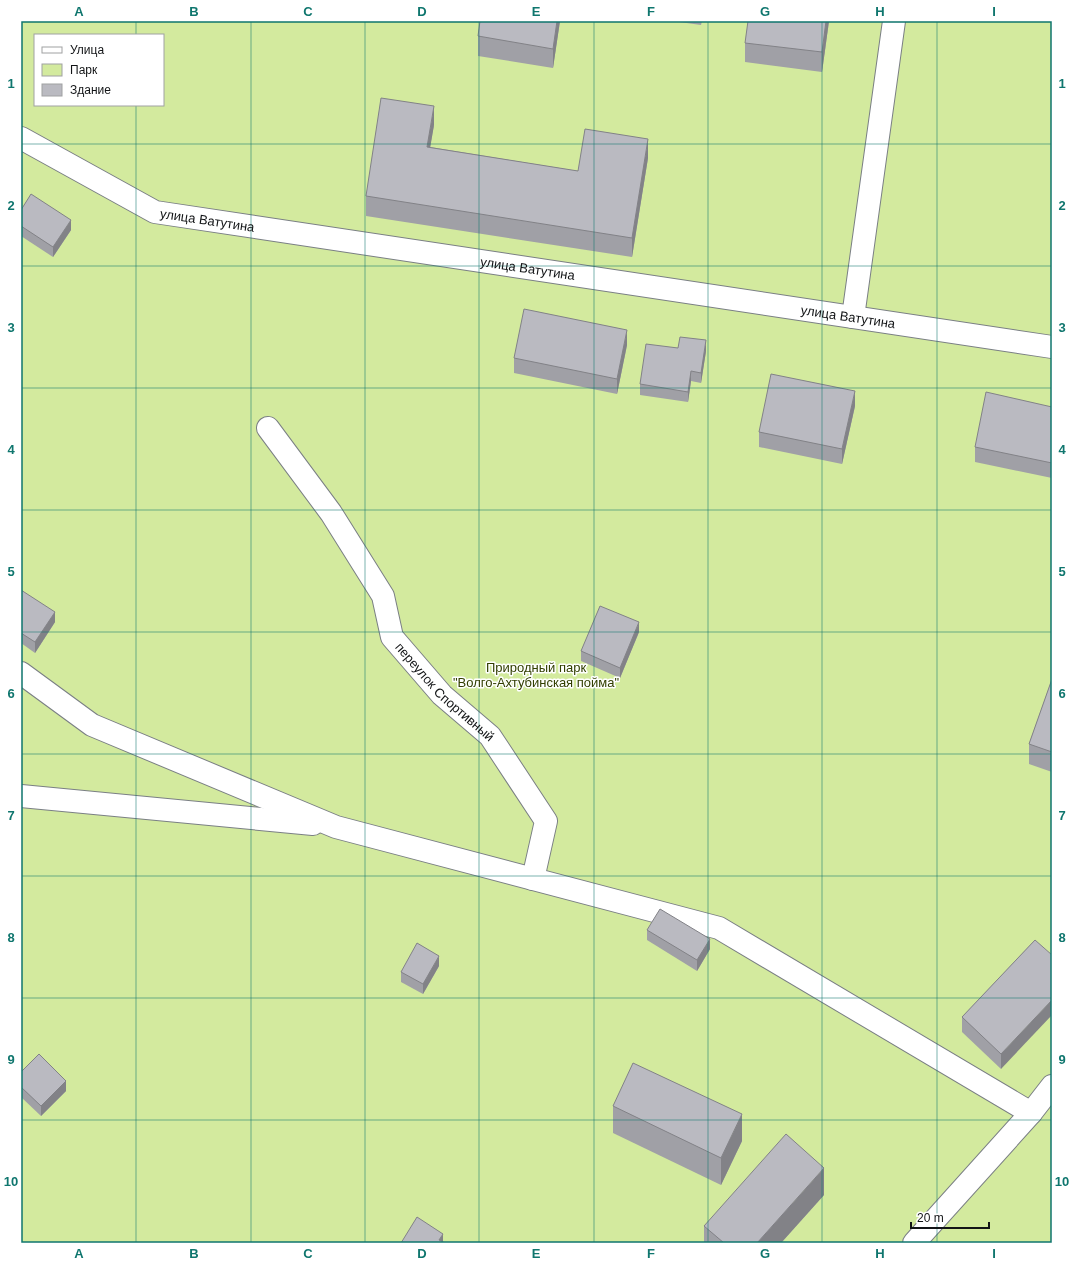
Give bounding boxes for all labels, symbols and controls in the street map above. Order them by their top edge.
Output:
text: A [74,4,84,19]
text: B [189,4,199,19]
text: C [303,4,313,19]
text: D [417,4,427,19]
text: E [532,4,541,19]
text: F [647,4,655,19]
text: G [760,4,770,19]
text: H [875,4,885,19]
text: I [992,4,996,19]
legend [34,34,164,106]
text: Улица [70,43,104,57]
text: Парк [70,63,98,77]
text: 1 [7,76,15,91]
text: 1 [1058,76,1066,91]
text: Здание [70,83,111,97]
text: 2 [7,198,15,213]
text: 2 [1058,198,1066,213]
street label: улица Ватутина [159,205,256,234]
street label: улица Ватутина [480,254,577,283]
street label: улица Ватутина [800,302,897,331]
text: 3 [7,320,15,335]
text: 3 [1058,320,1066,335]
text: 4 [7,442,15,457]
text: 4 [1058,442,1066,457]
text: 5 [7,564,15,579]
text: 5 [1058,564,1066,579]
street label: переулок Спортивный [392,639,497,744]
park label: Природный парк "Волго-Ахтубинская пойма" [453,660,619,690]
text: 6 [7,686,15,701]
text: 6 [1058,686,1066,701]
text: 7 [7,808,15,823]
text: 7 [1058,808,1066,823]
text: 8 [7,930,15,945]
text: 8 [1058,930,1066,945]
text: 9 [7,1052,15,1067]
text: 9 [1058,1052,1066,1067]
text: 10 [4,1174,18,1189]
text: 10 [1055,1174,1069,1189]
scale bar [911,1204,989,1230]
text: 20 m [917,1211,944,1225]
text: A [74,1246,84,1261]
text: B [189,1246,199,1261]
text: C [303,1246,313,1261]
text: D [417,1246,427,1261]
text: E [532,1246,541,1261]
text: F [647,1246,655,1261]
text: G [760,1246,770,1261]
text: H [875,1246,885,1261]
text: I [992,1246,996,1261]

